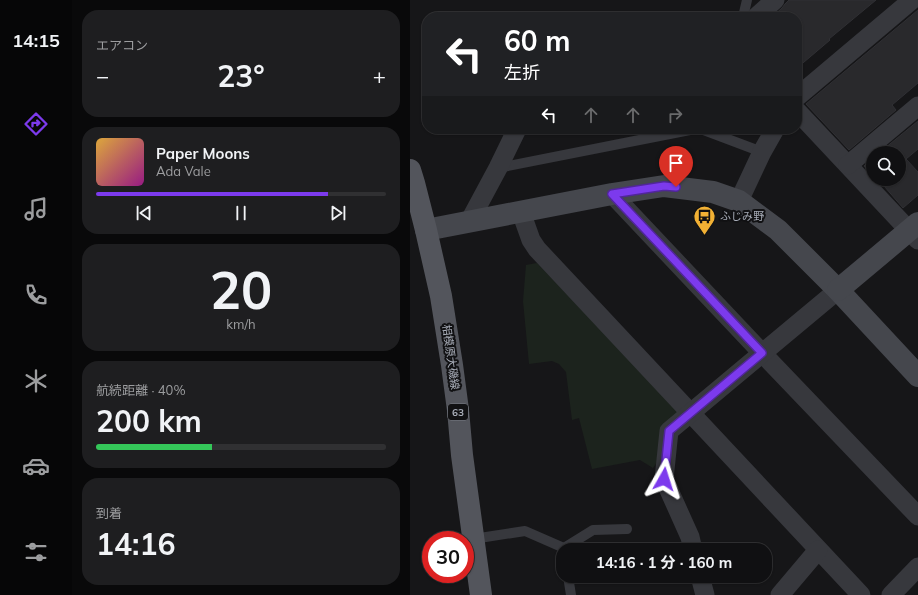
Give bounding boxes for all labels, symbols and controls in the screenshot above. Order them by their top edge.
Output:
text: 60 m [504,23,570,58]
icon: left [438,28,490,80]
text: 14:15 [12,29,60,52]
text: エアコン [96,37,148,53]
text: 23° [217,57,265,95]
text: 左折 [504,61,540,84]
text: − [96,62,109,90]
text: + [373,62,386,90]
icon: left [538,104,560,126]
icon: ahead [580,104,602,126]
icon: ahead [622,104,644,126]
icon: right [664,104,686,126]
icon: directions [22,110,50,138]
text: Paper Moons [156,144,250,163]
pin [659,146,693,187]
map controls [866,146,906,186]
button: search [866,146,906,186]
icon: arrive [665,152,687,174]
text: Ada Vale [156,163,211,179]
icon: music [22,195,50,223]
icon: previous [133,202,155,224]
icon: pause [230,202,252,224]
icon: next [327,202,349,224]
bus stop icon: ふじみ野 [691,203,717,236]
place label: ふじみ野 [720,209,764,223]
text: 20 [210,257,272,322]
icon: phone [22,281,50,309]
text: km/h [226,316,256,332]
street label: 相模原大磯線 [439,323,463,391]
icon: climate [22,367,50,395]
text: 航続距離 · 40% [96,382,186,398]
text: 200 km [96,402,202,440]
road number: 63 [448,404,468,420]
icon: car [22,452,50,480]
position arrow [643,458,685,500]
text: 到着 [96,505,122,521]
text: 14:16 [96,525,175,563]
speed limit sign: 30 [422,531,474,583]
icon: filters [22,538,50,566]
text: 14:16 · 1 分 · 160 m [596,553,732,572]

